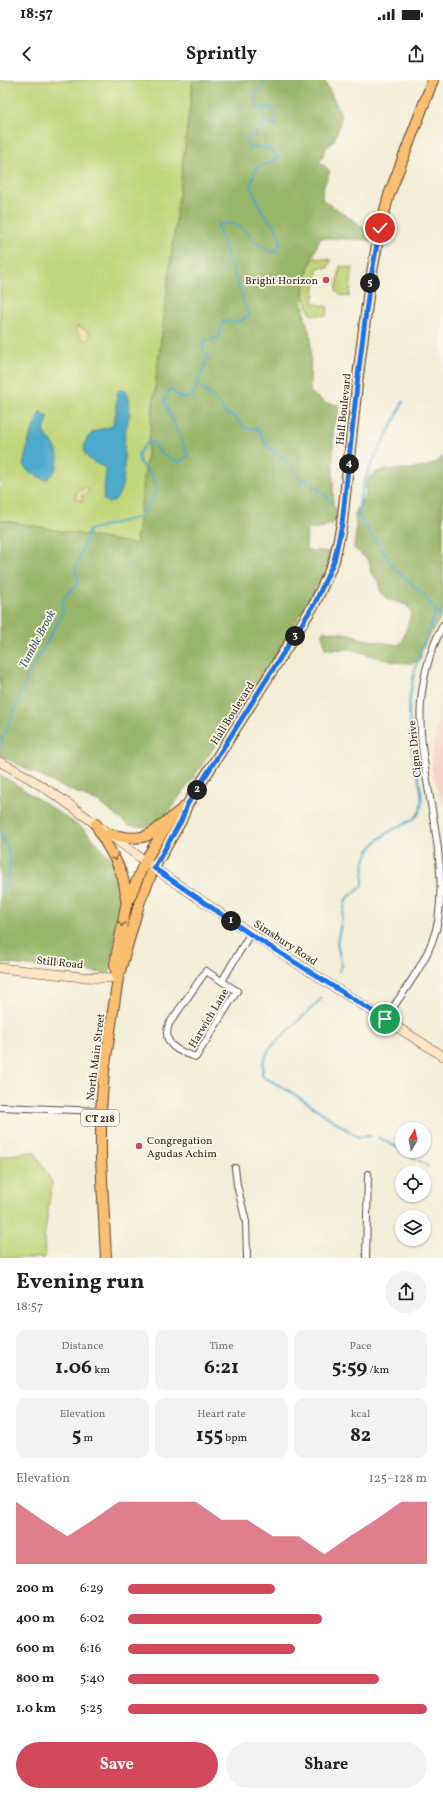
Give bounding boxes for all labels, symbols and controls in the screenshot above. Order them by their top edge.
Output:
text: 18:57 [20,4,53,25]
text: Sprintly [186,42,257,67]
icon: back [16,43,38,65]
icon: share [405,43,427,65]
pin [363,211,397,245]
icon: check [369,217,391,239]
pin: 5 [360,273,380,293]
place label: Bright Horizon [245,274,318,289]
marker: Bright Horizon [321,275,331,285]
text: 5 [367,275,373,290]
street label: Hall Boulevard [333,373,356,446]
pin: 4 [339,454,359,474]
text: 4 [346,456,352,471]
water label: Tumble Brook [16,607,60,672]
pin: 3 [285,626,305,646]
text: 3 [292,628,298,643]
street label: Hall Boulevard [208,679,259,748]
street label: Cigna Drive [405,720,426,778]
pin: 2 [187,780,207,800]
text: 2 [194,782,200,797]
one-way arrow [110,854,117,861]
pin: 1 [221,911,241,931]
text: 1 [229,913,233,928]
street label: Simsbury Road [250,917,320,970]
one-way arrow [118,921,127,927]
street label: Still Road [36,954,84,973]
street label: Harwich Lane [186,986,233,1051]
pin [368,1002,402,1036]
icon: arrive [374,1008,396,1030]
street label: North Main Street [84,1013,109,1102]
road number: CT 218 [81,1110,119,1126]
north arrow [395,1122,431,1158]
map controls [395,1122,431,1246]
place label: Congregation Agudas Achim [147,1134,217,1162]
marker: Congregation Agudas Achim [134,1141,144,1151]
button: locate [395,1166,431,1202]
button: layers [395,1210,431,1246]
text: Evening run [16,1267,145,1298]
button: share [385,1271,427,1313]
text: 18:57 [16,1298,43,1316]
text: Distance [61,1339,104,1354]
text: Time [209,1339,234,1354]
text: Pace [350,1339,372,1354]
text: 1.06 [55,1354,92,1382]
text: 6:21 [204,1354,239,1382]
text: 5:59 [332,1354,367,1382]
text: km [92,1363,110,1378]
text: /km [367,1363,389,1378]
text: Elevation [60,1407,105,1422]
text: Heart rate [197,1407,246,1422]
text: kcal [351,1407,370,1422]
text: 5 [72,1422,81,1450]
text: 155 [196,1422,223,1450]
text: 82 [350,1422,371,1450]
text: m [81,1431,93,1446]
text: bpm [223,1431,247,1446]
text: Elevation [16,1470,70,1488]
text: 125–128 m [369,1470,427,1488]
text: 200 m [16,1580,54,1598]
text: 6:29 [80,1580,103,1598]
text: 400 m [16,1610,55,1628]
text: 6:02 [80,1610,104,1628]
text: 600 m [16,1640,54,1658]
text: 6:16 [80,1640,101,1658]
text: 800 m [16,1670,54,1688]
text: 5:40 [80,1670,105,1688]
text: 1.0 km [16,1700,56,1718]
text: 5:25 [80,1700,103,1718]
button: Save [16,1742,218,1788]
button: Share [226,1742,427,1788]

